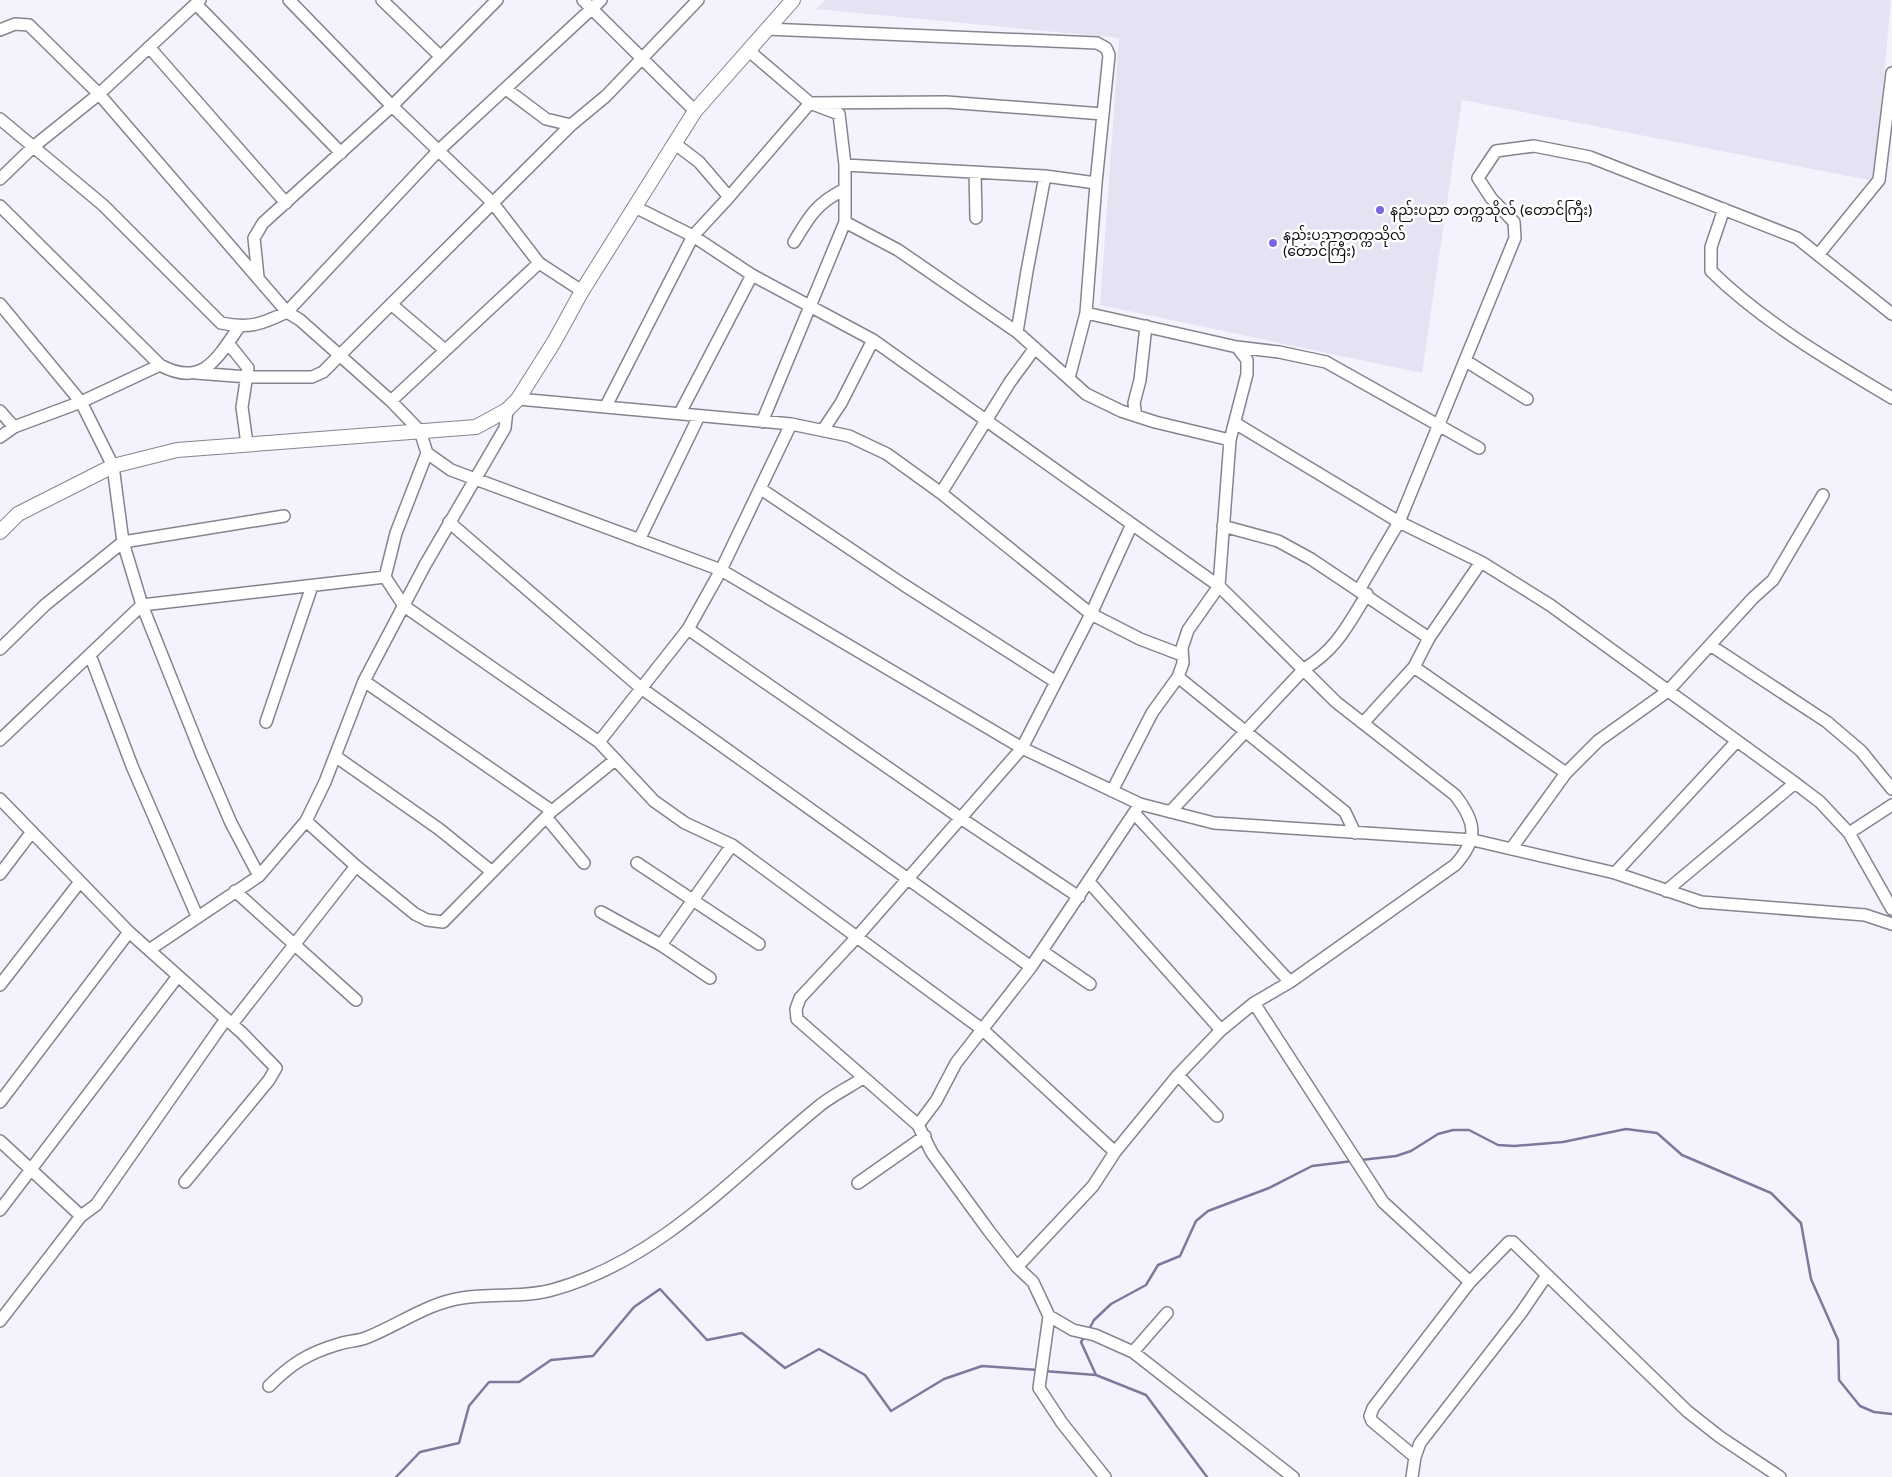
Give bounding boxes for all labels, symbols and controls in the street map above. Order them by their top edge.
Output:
place label: နည်းပညာ တက္ကသိုလ် (တောင်ကြီး) [1390,200,1592,222]
marker: နည်းပညာ တက္ကသိုလ် (တောင်ကြီး) [1374,204,1386,216]
place label: နည်းပညာတက္ကသိုလ် (တောင်ကြီး) [1283,225,1406,263]
marker: နည်းပညာတက္ကသိုလ် (တောင်ကြီး) [1267,237,1279,249]

